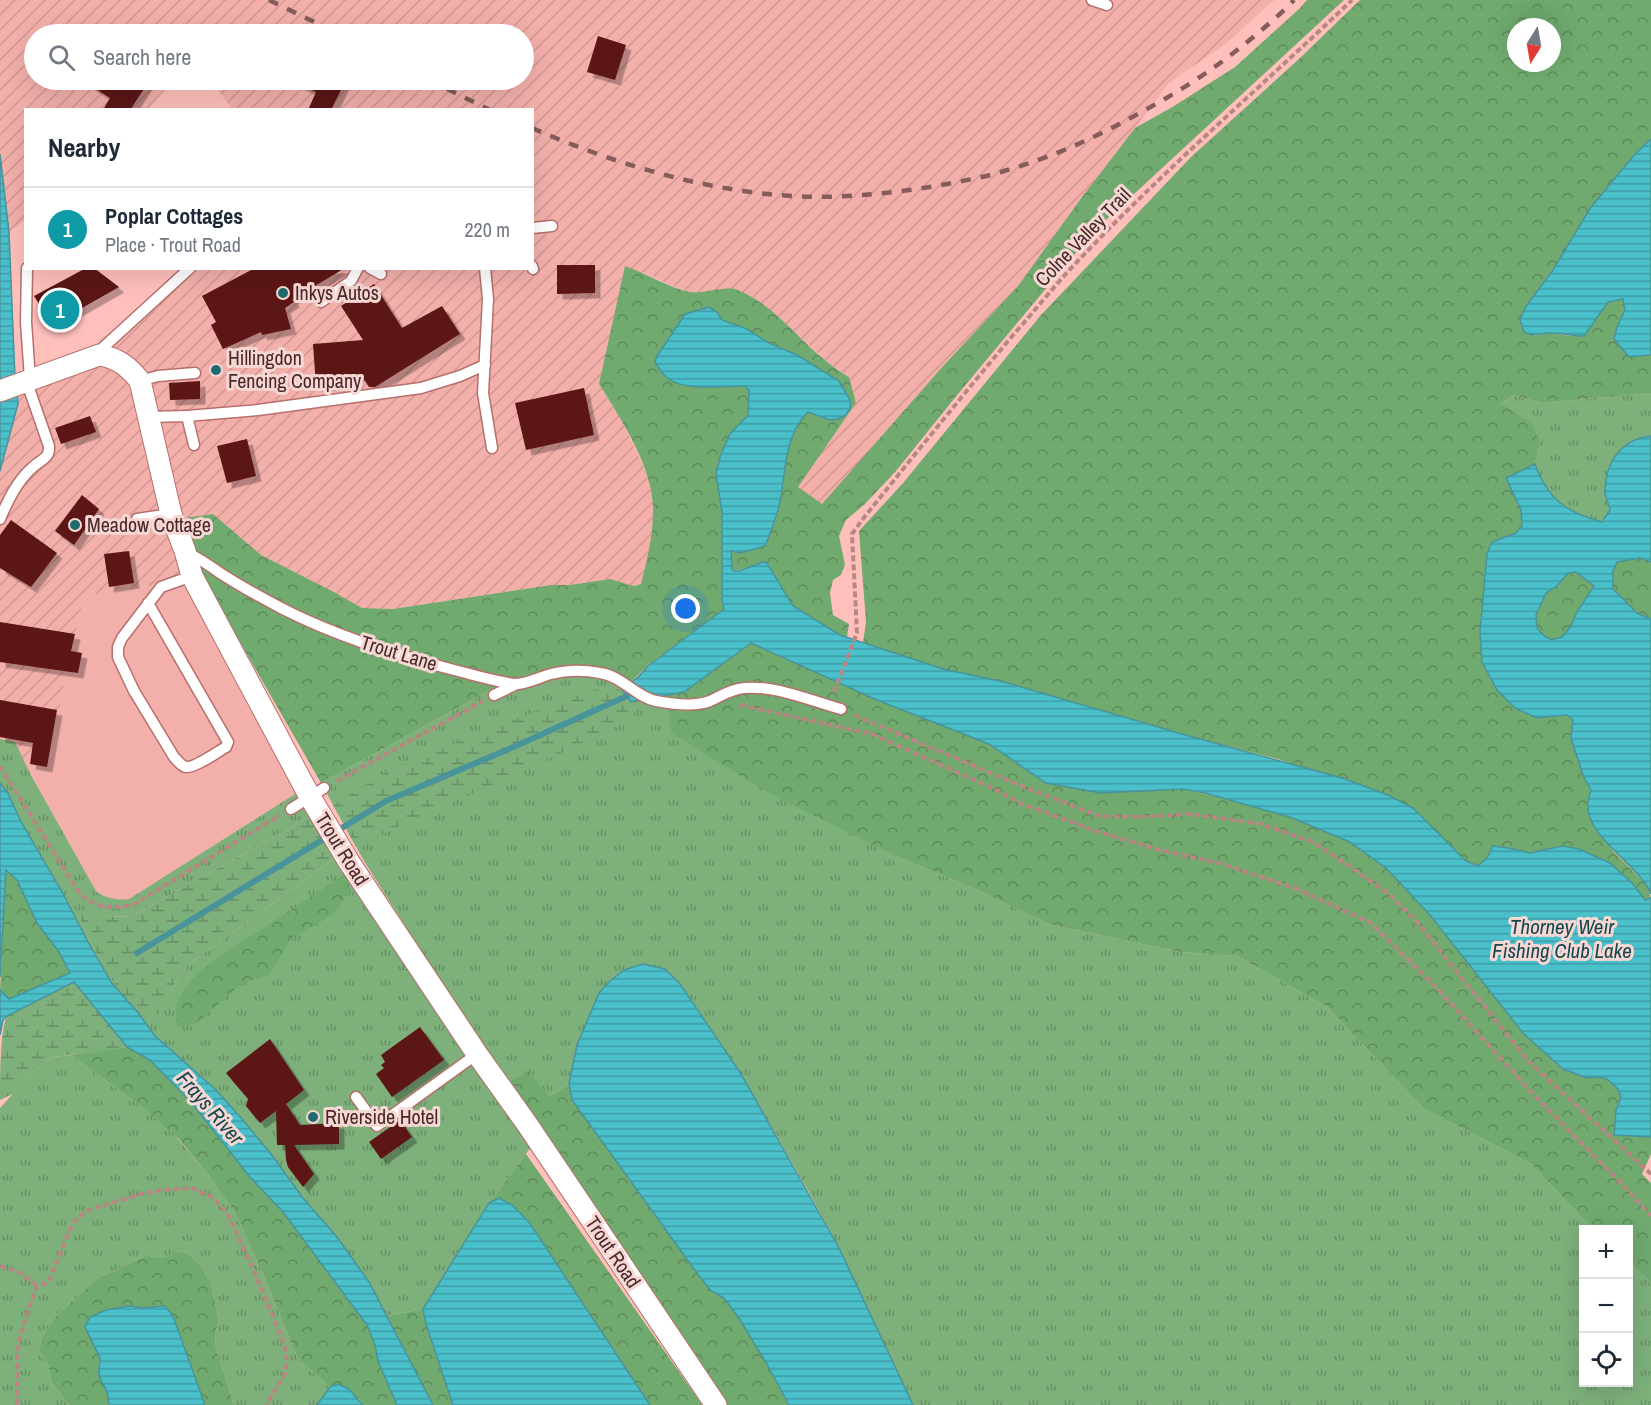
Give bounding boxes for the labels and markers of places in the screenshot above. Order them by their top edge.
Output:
place label: Inkys Autos [295,279,379,306]
marker: Inkys Autos [276,286,290,300]
pin: 1 [40,288,80,332]
place label: Hillingdon Fencing Company [228,344,362,394]
marker: Hillingdon Fencing Company [209,363,223,377]
place label: Meadow Cottage [87,511,211,538]
marker: Meadow Cottage [68,518,82,532]
place label: Riverside Hotel [325,1103,438,1130]
marker: Riverside Hotel [306,1110,320,1124]

